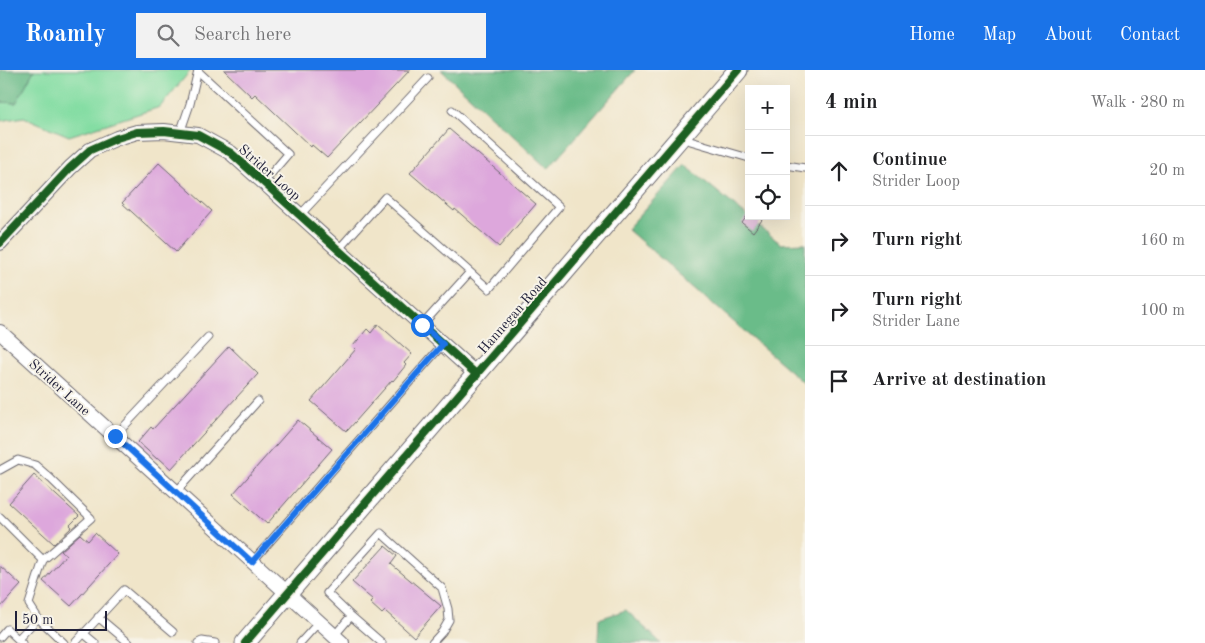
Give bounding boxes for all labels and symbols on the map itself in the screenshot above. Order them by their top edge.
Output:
street label: Strider Loop [236,142,303,203]
street label: Hannegan Road [476,275,550,357]
route start [411,314,434,337]
street label: Strider Lane [26,357,93,419]
route end [104,425,127,448]
scale bar [15,608,108,631]

